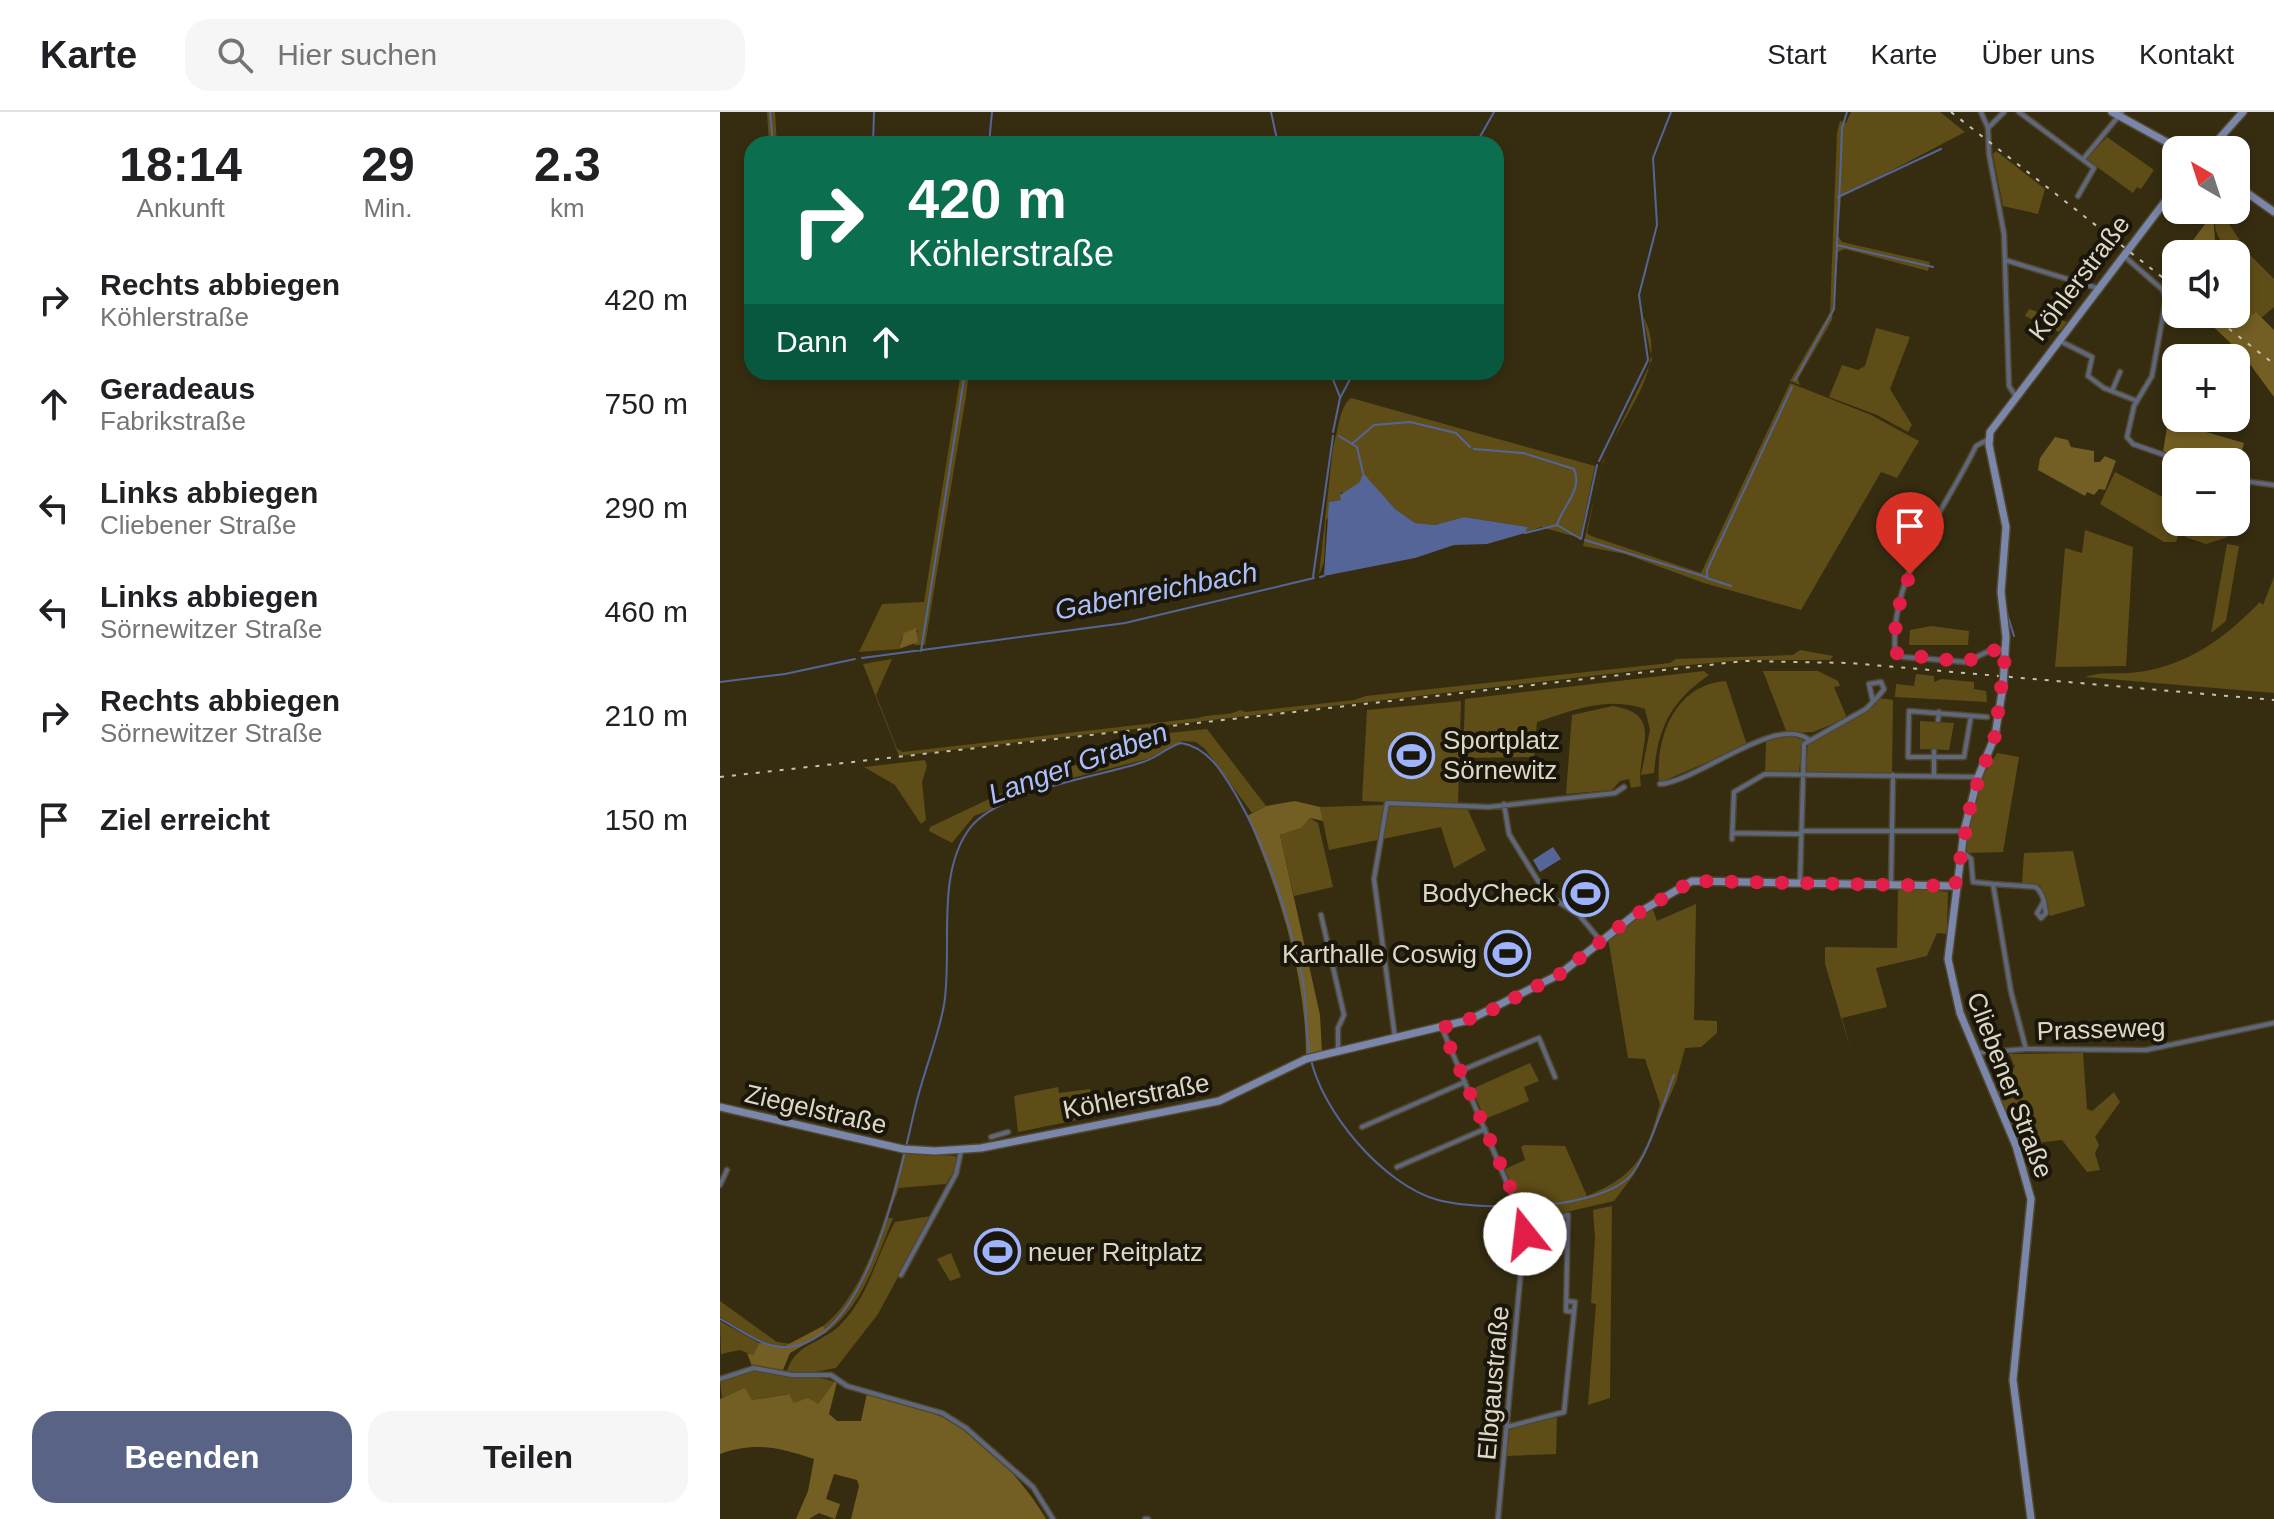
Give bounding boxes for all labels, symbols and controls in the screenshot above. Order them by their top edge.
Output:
search box [185,19,745,91]
icon: search [213,33,257,77]
text: Karte [40,34,137,76]
text: Hier suchen [277,38,437,71]
text: Start [1767,39,1826,70]
text: Karte [1870,39,1937,70]
text: Über uns [1981,39,2095,70]
text: Kontakt [2139,39,2234,70]
north arrow [2162,136,2250,224]
map controls [2162,136,2250,536]
text: 18:14 [119,138,242,191]
text: 29 [361,138,415,191]
text: 2.3 [534,138,601,191]
text: 420 m [908,167,1067,230]
icon: right [776,168,880,272]
text: Ankunft [137,193,225,223]
text: Min. [363,193,413,223]
text: km [550,193,585,223]
street label: Köhlerstraße [2022,210,2136,346]
text: Köhlerstraße [908,233,1114,274]
button: sound [2162,240,2250,328]
text: Rechts abbiegen [100,268,340,301]
icon: right [32,278,76,322]
text: 420 m [605,283,688,316]
text: Köhlerstraße [100,302,249,332]
icon: ahead [864,320,908,364]
text: Dann [776,325,848,358]
button: + [2162,344,2250,432]
text: Geradeaus [100,372,255,405]
icon: ahead [32,382,76,426]
text: 750 m [605,387,688,420]
text: Fabrikstraße [100,406,246,436]
button: − [2162,448,2250,536]
text: Links abbiegen [100,476,318,509]
icon: left [32,486,76,530]
text: 290 m [605,491,688,524]
pin [1876,492,1944,574]
icon: arrive [1888,504,1932,548]
text: Cliebener Straße [100,510,297,540]
water label: Gabenreichbach [1052,556,1260,626]
text: Links abbiegen [100,580,318,613]
icon: left [32,590,76,634]
text: 460 m [605,595,688,628]
text: Sörnewitzer Straße [100,614,323,644]
text: Rechts abbiegen [100,684,340,717]
icon: right [32,694,76,738]
text: 210 m [605,699,688,732]
water label: Langer Graben [984,716,1172,810]
text: Sörnewitzer Straße [100,718,323,748]
place label: Sportplatz Sörnewitz [1443,725,1560,785]
sports icon: Sportplatz Sörnewitz [1388,731,1436,779]
icon: arrive [32,798,76,842]
text: Ziel erreicht [100,803,270,836]
text: 150 m [605,803,688,836]
sports icon: BodyCheck [1562,869,1610,917]
place label: BodyCheck [1422,878,1556,908]
sports icon: Karthalle Coswig [1484,930,1532,978]
place label: Karthalle Coswig [1282,939,1477,969]
street label: Cliebener Straße [1961,988,2059,1182]
street label: Prasseweg [2036,1012,2166,1046]
street label: Köhlerstraße [1060,1067,1212,1125]
street label: Ziegelstraße [742,1078,890,1140]
position arrow [1483,1192,1567,1276]
sports icon: neuer Reitplatz [973,1228,1021,1276]
place label: neuer Reitplatz [1028,1237,1203,1267]
street label: Elbgaustraße [1471,1305,1515,1461]
button: Beenden [32,1411,352,1503]
button: Teilen [368,1411,688,1503]

